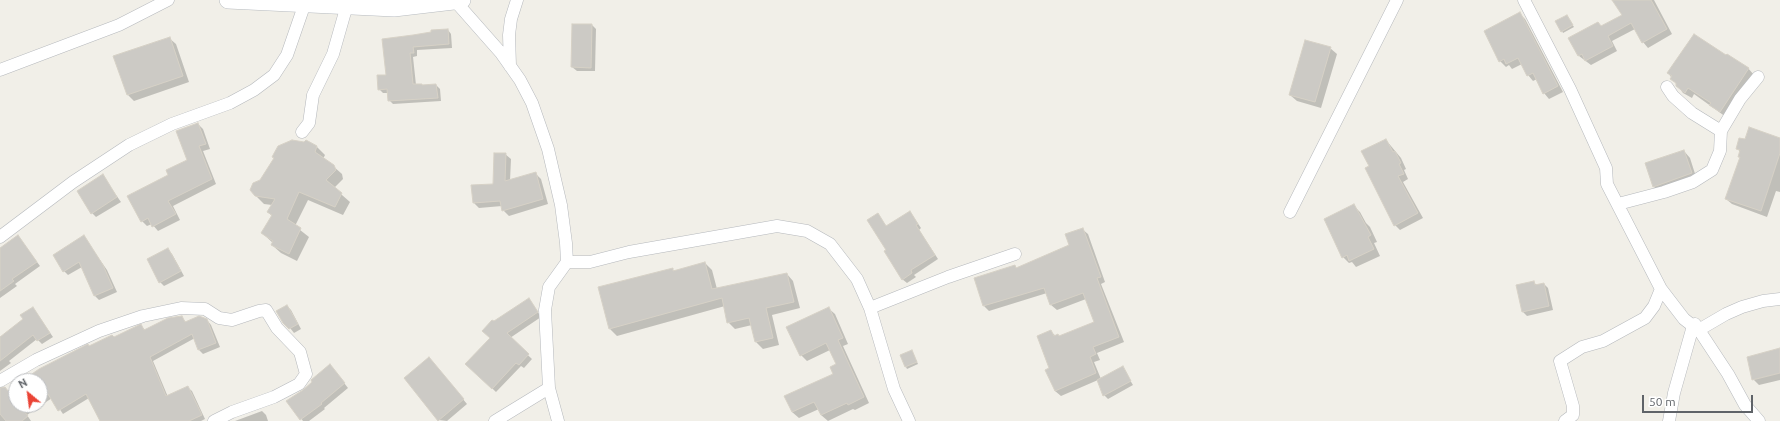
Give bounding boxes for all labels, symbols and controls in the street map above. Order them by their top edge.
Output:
north arrow [8,373,48,413]
text: N [16,376,29,391]
scale bar [1644,387,1755,413]
text: 50 m [1649,395,1676,408]

